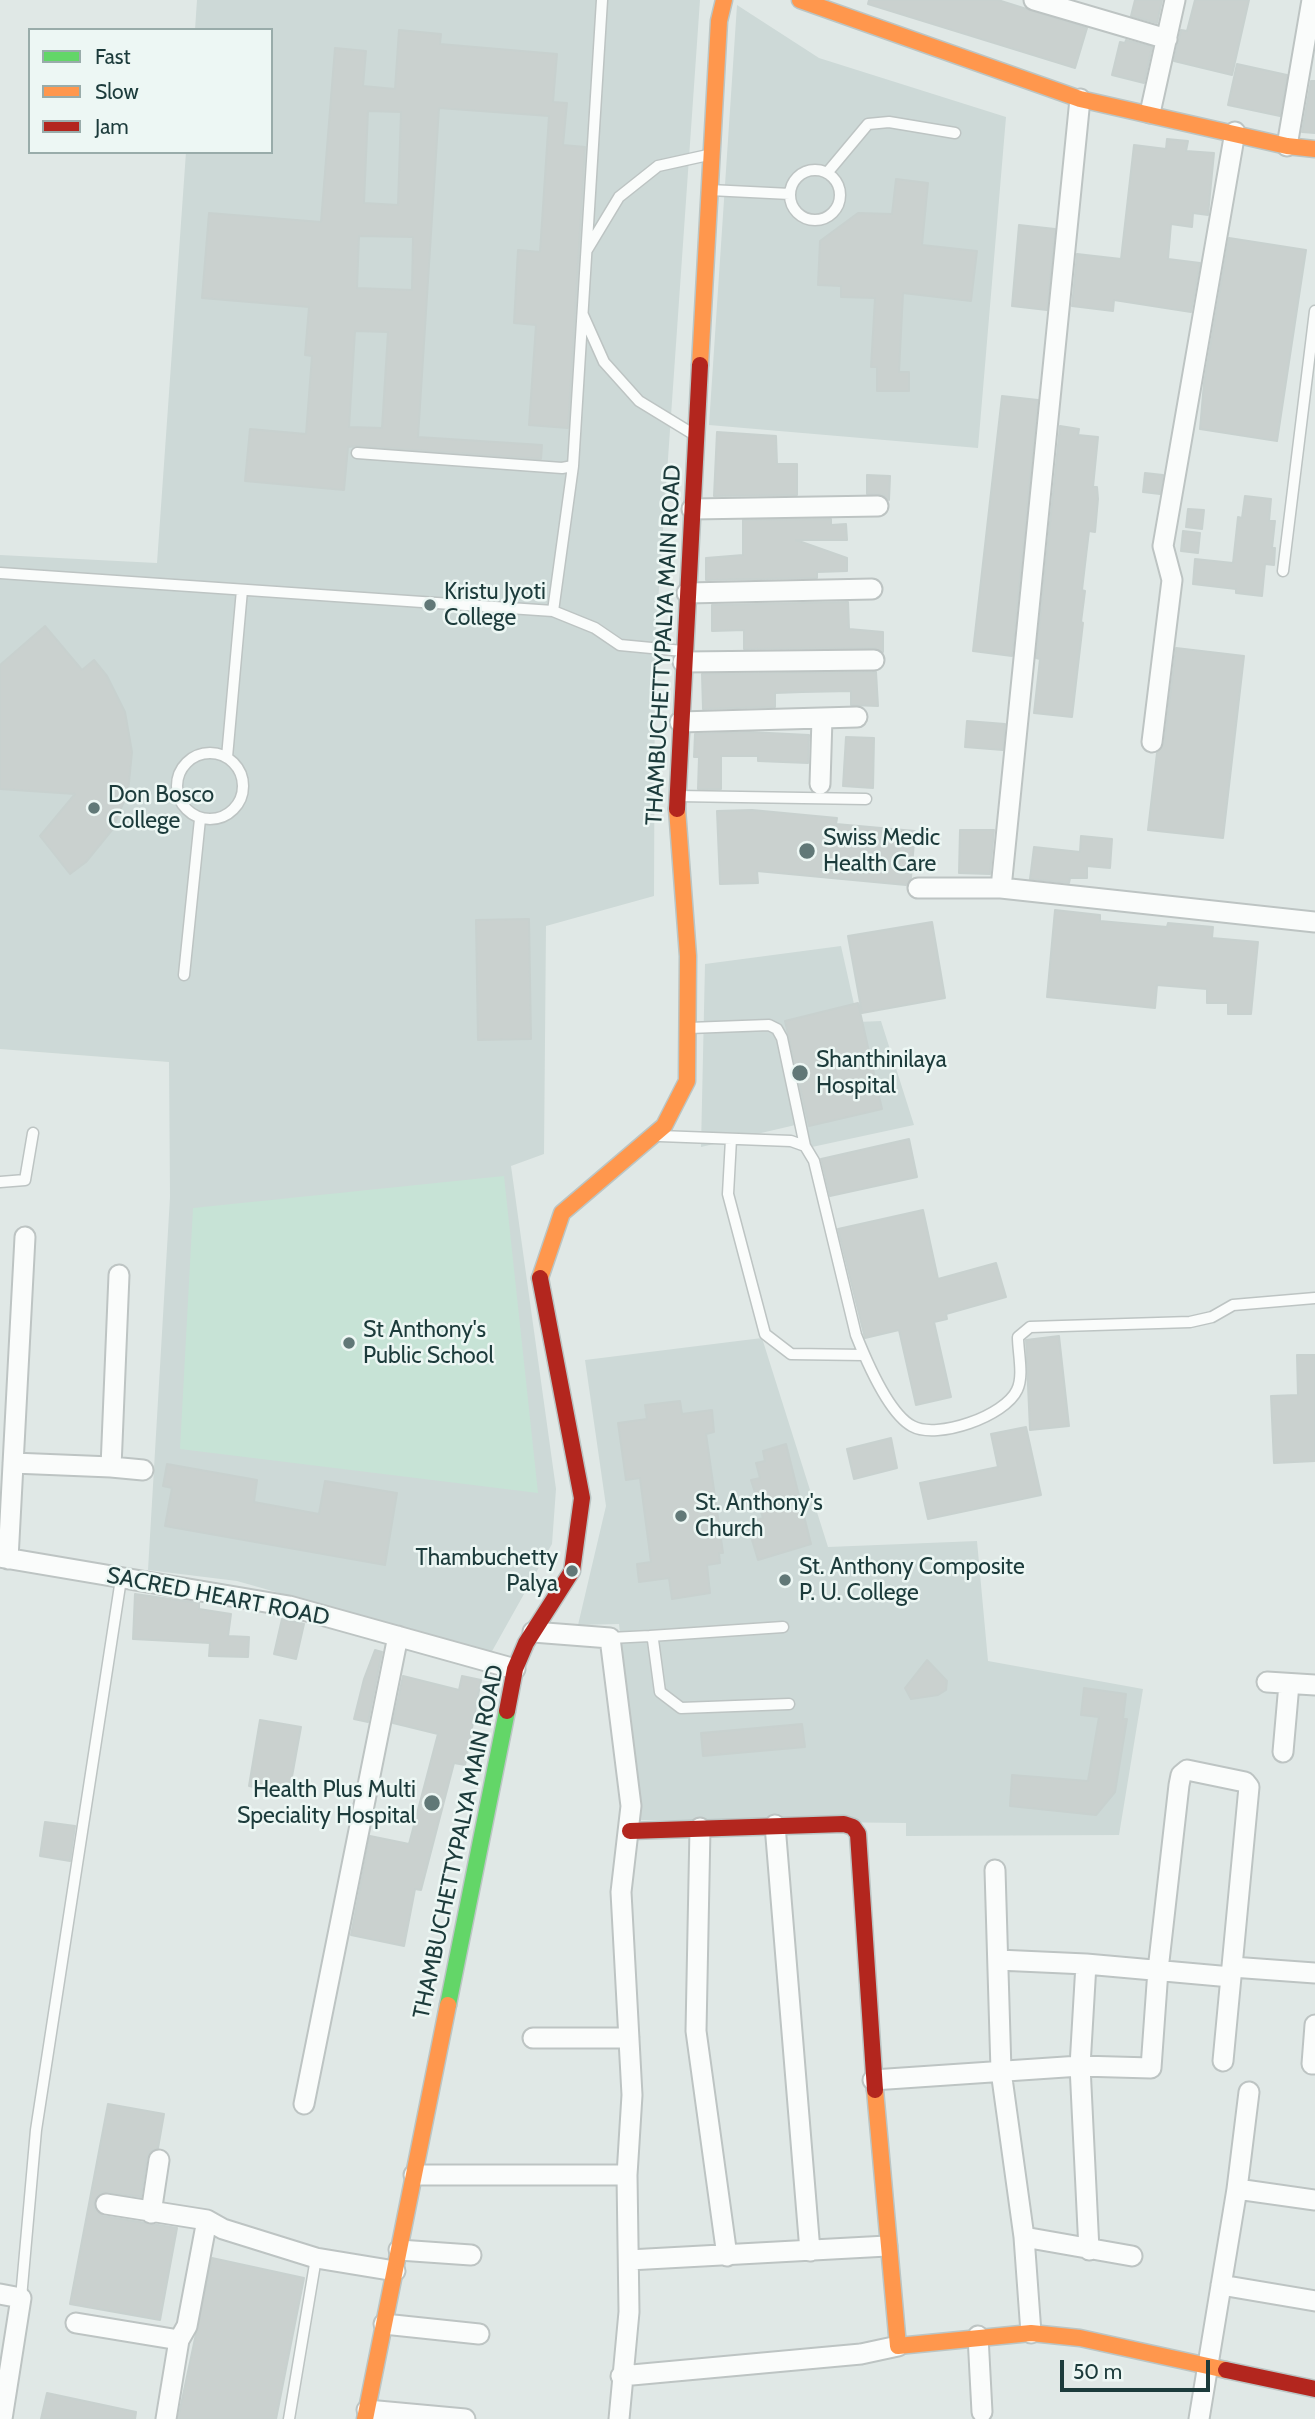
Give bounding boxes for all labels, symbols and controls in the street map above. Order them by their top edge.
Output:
legend [28,28,273,154]
text: Fast [95,44,131,69]
text: Slow [95,79,139,104]
text: Jam [95,114,129,139]
street label: THAMBUCHETTYPALYA MAIN ROAD [641,464,687,826]
place label: Kristu Jyoti College [444,578,546,632]
marker: Kristu Jyoti College [422,597,438,613]
place label: Don Bosco College [108,781,214,835]
marker: Don Bosco College [86,800,102,816]
place label: Swiss Medic Health Care [823,824,940,878]
marker: Swiss Medic Health Care [797,841,817,861]
place label: Shanthinilaya Hospital [816,1046,947,1100]
marker: Shanthinilaya Hospital [790,1063,810,1083]
place label: St Anthony's Public School [363,1316,494,1370]
marker: St Anthony's Public School [341,1335,357,1351]
place label: St. Anthony's Church [695,1489,823,1543]
marker: St. Anthony's Church [673,1508,689,1524]
place label: Thambuchetty Palya [416,1544,558,1598]
place label: St. Anthony Composite P. U. College [799,1553,1025,1607]
street label: SACRED HEART ROAD [104,1562,332,1632]
marker: Thambuchetty Palya [564,1563,580,1579]
marker: St. Anthony Composite P. U. College [777,1572,793,1588]
street label: THAMBUCHETTYPALYA MAIN ROAD [408,1662,510,2022]
place label: Health Plus Multi Speciality Hospital [237,1776,416,1830]
marker: Health Plus Multi Speciality Hospital [422,1793,442,1813]
scale bar [1063,2346,1214,2390]
text: 50 m [1073,2359,1122,2384]

